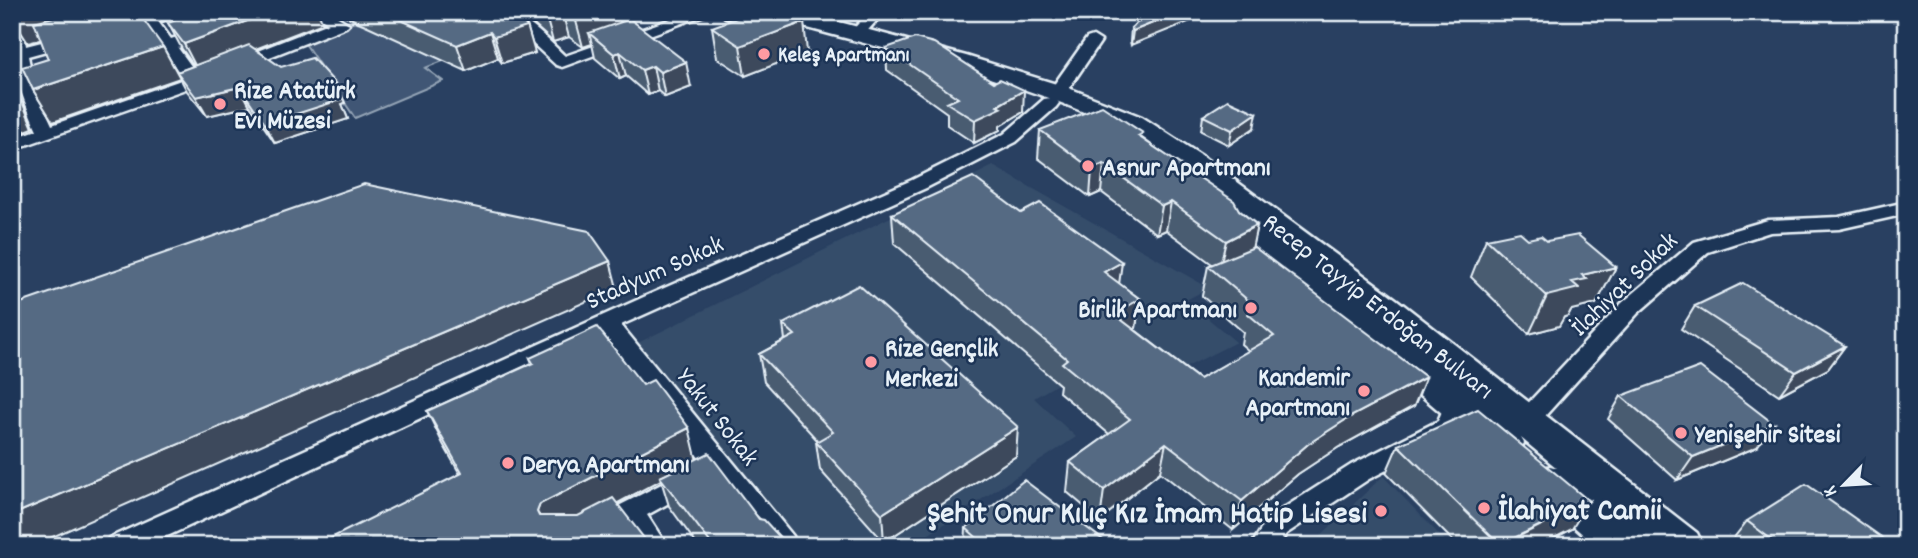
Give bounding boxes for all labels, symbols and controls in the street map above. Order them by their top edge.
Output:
place label: Keleş Apartmanı [778,42,910,72]
marker: Keleş Apartmanı [756,46,772,62]
place label: Rize Atatürk Evi Müzesi [234,74,356,141]
marker: Rize Atatürk Evi Müzesi [212,96,228,112]
place label: Asnur Apartmanı [1102,151,1270,188]
marker: Asnur Apartmanı [1080,158,1096,174]
street label: Recep Tayyip Erdoğan Bulvarı [1253,206,1500,410]
street label: İlahiyat Sokak [1563,225,1688,346]
street label: Stadyum Sokak [580,227,730,321]
place label: Birlik Apartmanı [1078,293,1237,330]
marker: Birlik Apartmanı [1243,300,1259,316]
place label: Rize Gençlik Merkezi [885,332,999,399]
marker: Rize Gençlik Merkezi [863,354,879,370]
street label: Yakut Sokak [666,361,766,475]
place label: Kandemir Apartmanı [1246,361,1350,428]
marker: Kandemir Apartmanı [1356,383,1372,399]
place label: Yenişehir Sitesi [1694,418,1841,455]
marker: Yenişehir Sitesi [1673,425,1689,441]
place label: Derya Apartmanı [522,448,690,485]
north arrow [1810,449,1880,520]
marker: Derya Apartmanı [500,455,516,471]
text: K [1818,481,1846,500]
place label: İlahiyat Camii [1498,490,1662,536]
place label: Şehit Onur Kılıç Kız İmam Hatip Lisesi [927,493,1367,539]
marker: İlahiyat Camii [1476,500,1492,516]
marker: Şehit Onur Kılıç Kız İmam Hatip Lisesi [1373,503,1389,519]

